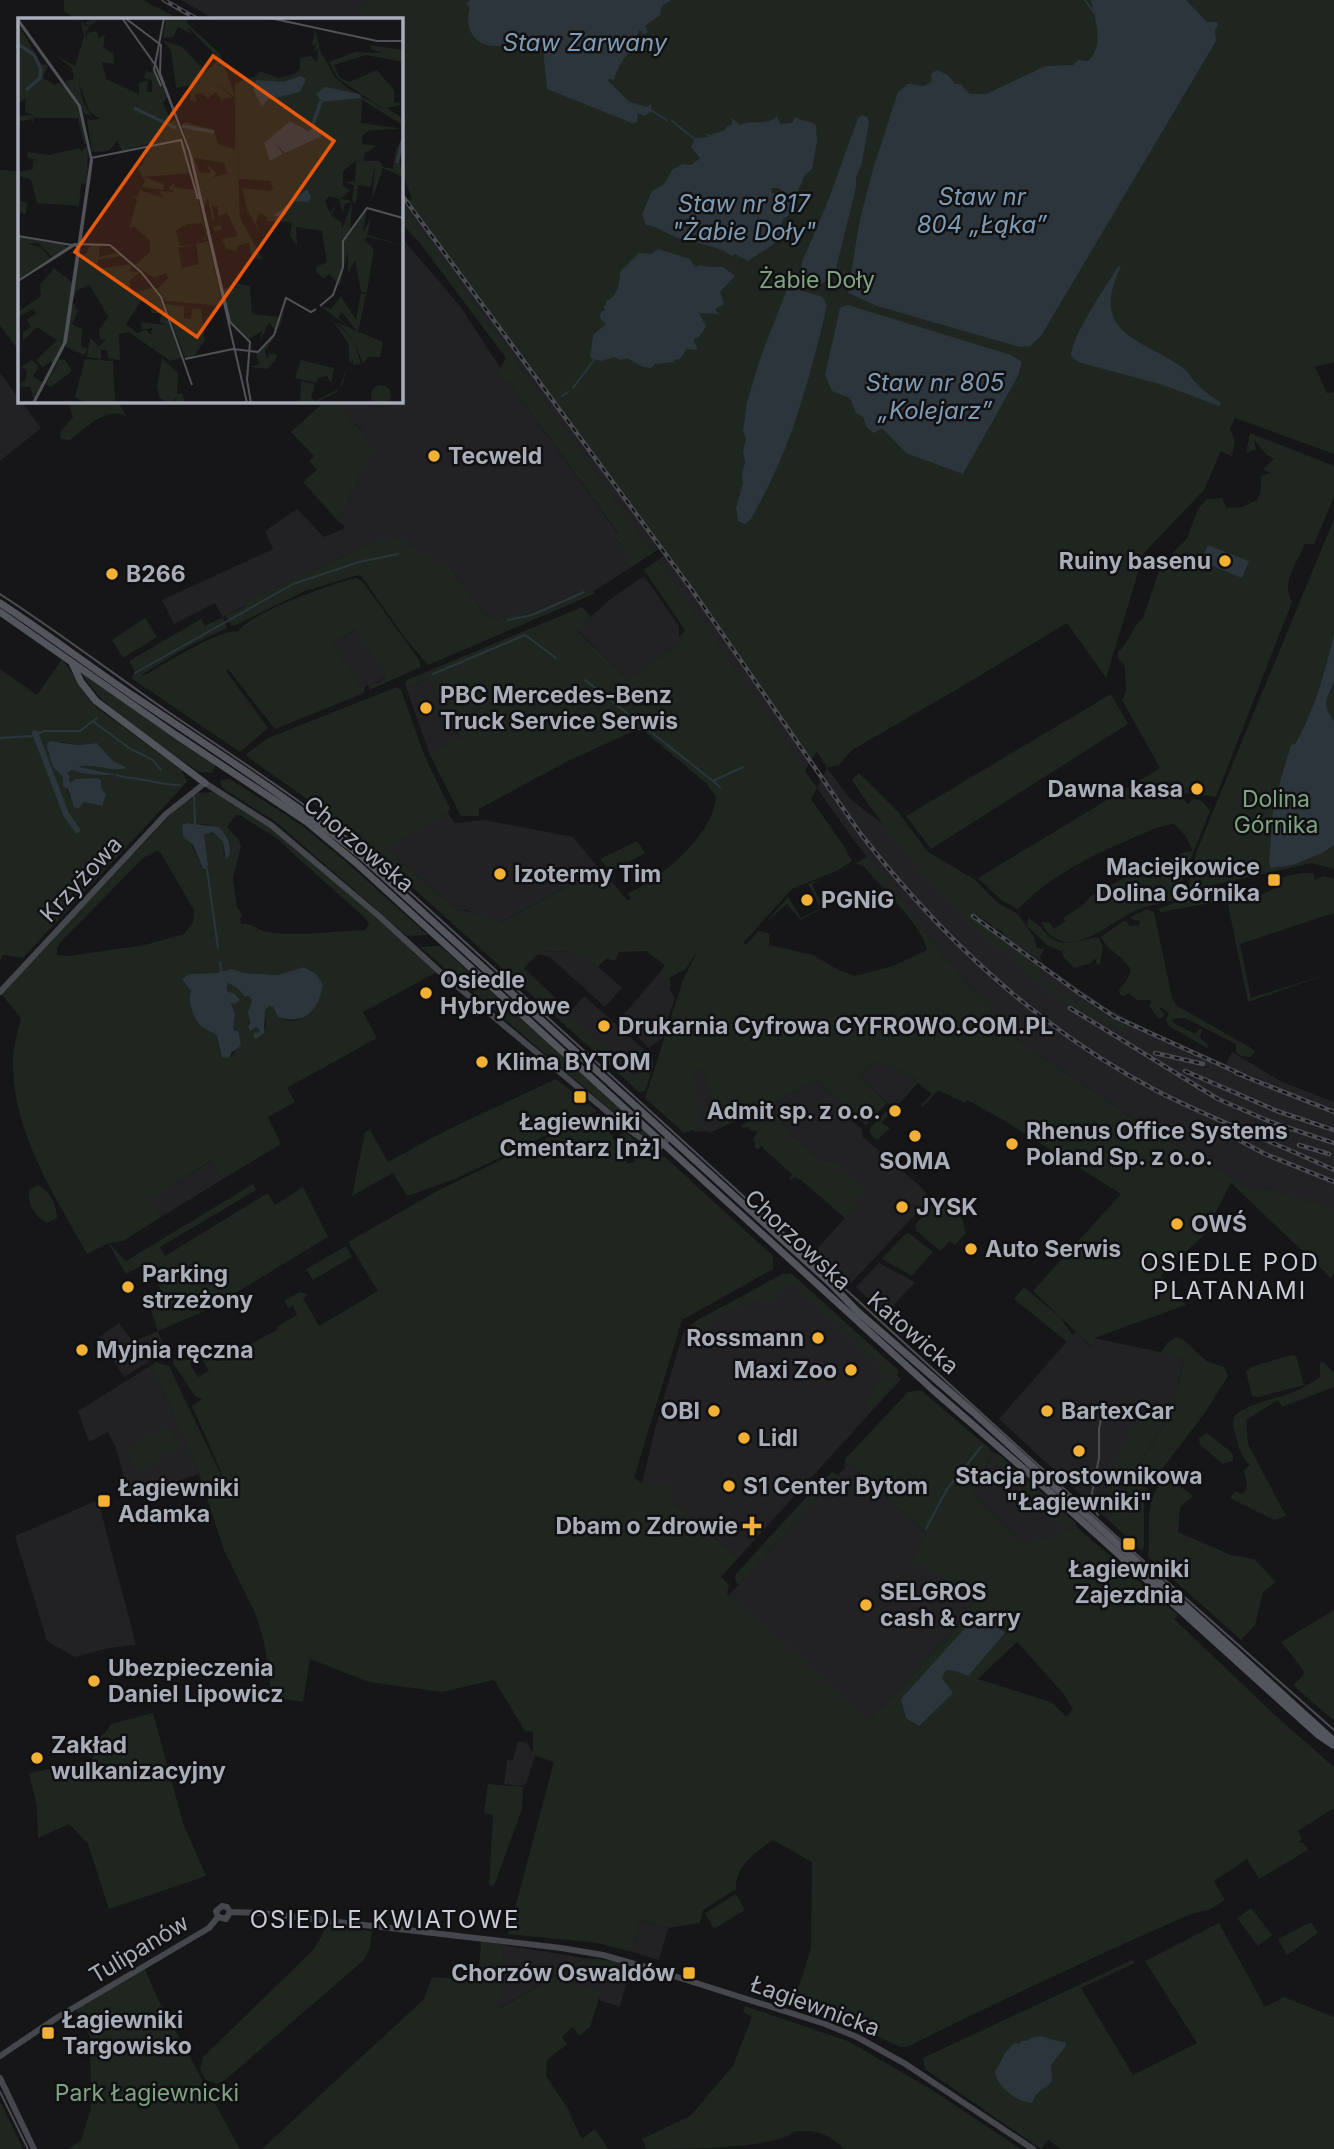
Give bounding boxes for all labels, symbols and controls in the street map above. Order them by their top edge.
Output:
inset map [18,18,402,402]
water label: Staw Zarwany [503,28,668,57]
water label: Staw nr 804 „Łąka” [917,182,1048,239]
water label: Staw nr 817 "Żabie Doły" [672,189,816,246]
park label: Żabie Doły [759,266,875,294]
water label: Staw nr 805 „Kolejarz” [866,368,1005,425]
place label: Tecweld [448,442,542,470]
marker: Tecweld [426,448,442,464]
place label: Ruiny basenu [1059,547,1211,575]
marker: Ruiny basenu [1217,553,1233,569]
place label: B266 [126,560,186,588]
marker: B266 [104,566,120,582]
place label: PBC Mercedes-Benz Truck Service Serwis [440,681,678,735]
marker: PBC Mercedes-Benz Truck Service Serwis [418,700,434,716]
place label: Dawna kasa [1047,775,1183,803]
marker: Dawna kasa [1189,781,1205,797]
park label: Dolina Górnika [1234,785,1318,839]
street label: Chorzowska [298,790,420,898]
street label: Krzyżowa [34,830,128,928]
place label: Maciejkowice Dolina Górnika [1096,853,1260,907]
place label: Izotermy Tim [514,860,661,888]
marker: Izotermy Tim [492,866,508,882]
marker: Maciejkowice Dolina Górnika [1266,872,1282,888]
place label: PGNiG [821,886,894,914]
marker: PGNiG [799,892,815,908]
place label: Osiedle Hybrydowe [440,966,570,1020]
marker: Osiedle Hybrydowe [418,985,434,1001]
place label: Drukarnia Cyfrowa CYFROWO.COM.PL [618,1012,1053,1040]
marker: Drukarnia Cyfrowa CYFROWO.COM.PL [596,1018,612,1034]
place label: Klima BYTOM [496,1048,651,1076]
marker: Klima BYTOM [474,1054,490,1070]
marker: Łagiewniki Cmentarz [nż] [572,1089,588,1105]
place label: Admit sp. z o.o. [707,1097,881,1125]
marker: Admit sp. z o.o. [887,1103,903,1119]
place label: Łagiewniki Cmentarz [nż] [499,1108,661,1162]
place label: Rhenus Office Systems Poland Sp. z o.o. [1026,1117,1288,1171]
marker: SOMA [907,1128,923,1144]
marker: Rhenus Office Systems Poland Sp. z o.o. [1004,1136,1020,1152]
place label: SOMA [879,1147,951,1175]
street label: Chorzowska [739,1184,857,1296]
place label: JYSK [916,1193,978,1221]
marker: JYSK [894,1199,910,1215]
place label: OWŚ [1191,1210,1247,1238]
marker: OWŚ [1169,1216,1185,1232]
place label: Auto Serwis [985,1235,1121,1263]
marker: Auto Serwis [963,1241,979,1257]
district label: OSIEDLE POD PLATANAMI [1140,1248,1320,1305]
place label: Parking strzeżony [142,1260,253,1314]
marker: Parking strzeżony [120,1279,136,1295]
street label: Katowicka [862,1286,964,1380]
place label: Rossmann [686,1324,804,1352]
marker: Rossmann [810,1330,826,1346]
place label: Myjnia ręczna [96,1336,254,1364]
marker: Myjnia ręczna [74,1342,90,1358]
place label: Maxi Zoo [734,1356,837,1384]
marker: Maxi Zoo [843,1362,859,1378]
place label: OBI [661,1397,700,1425]
place label: BartexCar [1061,1397,1174,1425]
marker: OBI [706,1403,722,1419]
marker: BartexCar [1039,1403,1055,1419]
place label: Lidl [758,1424,798,1452]
marker: Lidl [736,1430,752,1446]
marker: Stacja prostownikowa "Łagiewniki" [1071,1443,1087,1459]
place label: Stacja prostownikowa "Łagiewniki" [955,1462,1203,1516]
place label: S1 Center Bytom [743,1472,928,1500]
place label: Łagiewniki Adamka [118,1474,239,1528]
marker: S1 Center Bytom [721,1478,737,1494]
marker: Łagiewniki Adamka [96,1493,112,1509]
place label: Dbam o Zdrowie [555,1512,738,1540]
marker: Dbam o Zdrowie [744,1518,760,1534]
marker: Łagiewniki Zajezdnia [1121,1536,1137,1552]
place label: Łagiewniki Zajezdnia [1068,1555,1190,1609]
place label: SELGROS cash & carry [880,1578,1021,1632]
marker: SELGROS cash & carry [858,1597,874,1613]
place label: Ubezpieczenia Daniel Lipowicz [108,1654,283,1708]
marker: Ubezpieczenia Daniel Lipowicz [86,1673,102,1689]
place label: Zakład wulkanizacyjny [51,1731,226,1785]
marker: Zakład wulkanizacyjny [29,1750,45,1766]
district label: OSIEDLE KWIATOWE [250,1905,520,1934]
street label: Tulipanów [84,1908,194,1990]
place label: Chorzów Oswaldów [451,1959,675,1987]
marker: Chorzów Oswaldów [681,1965,697,1981]
street label: Łagiewnicka [746,1970,884,2042]
place label: Łagiewniki Targowisko [62,2006,192,2060]
marker: Łagiewniki Targowisko [40,2025,56,2041]
park label: Park Łagiewnicki [55,2079,239,2107]

